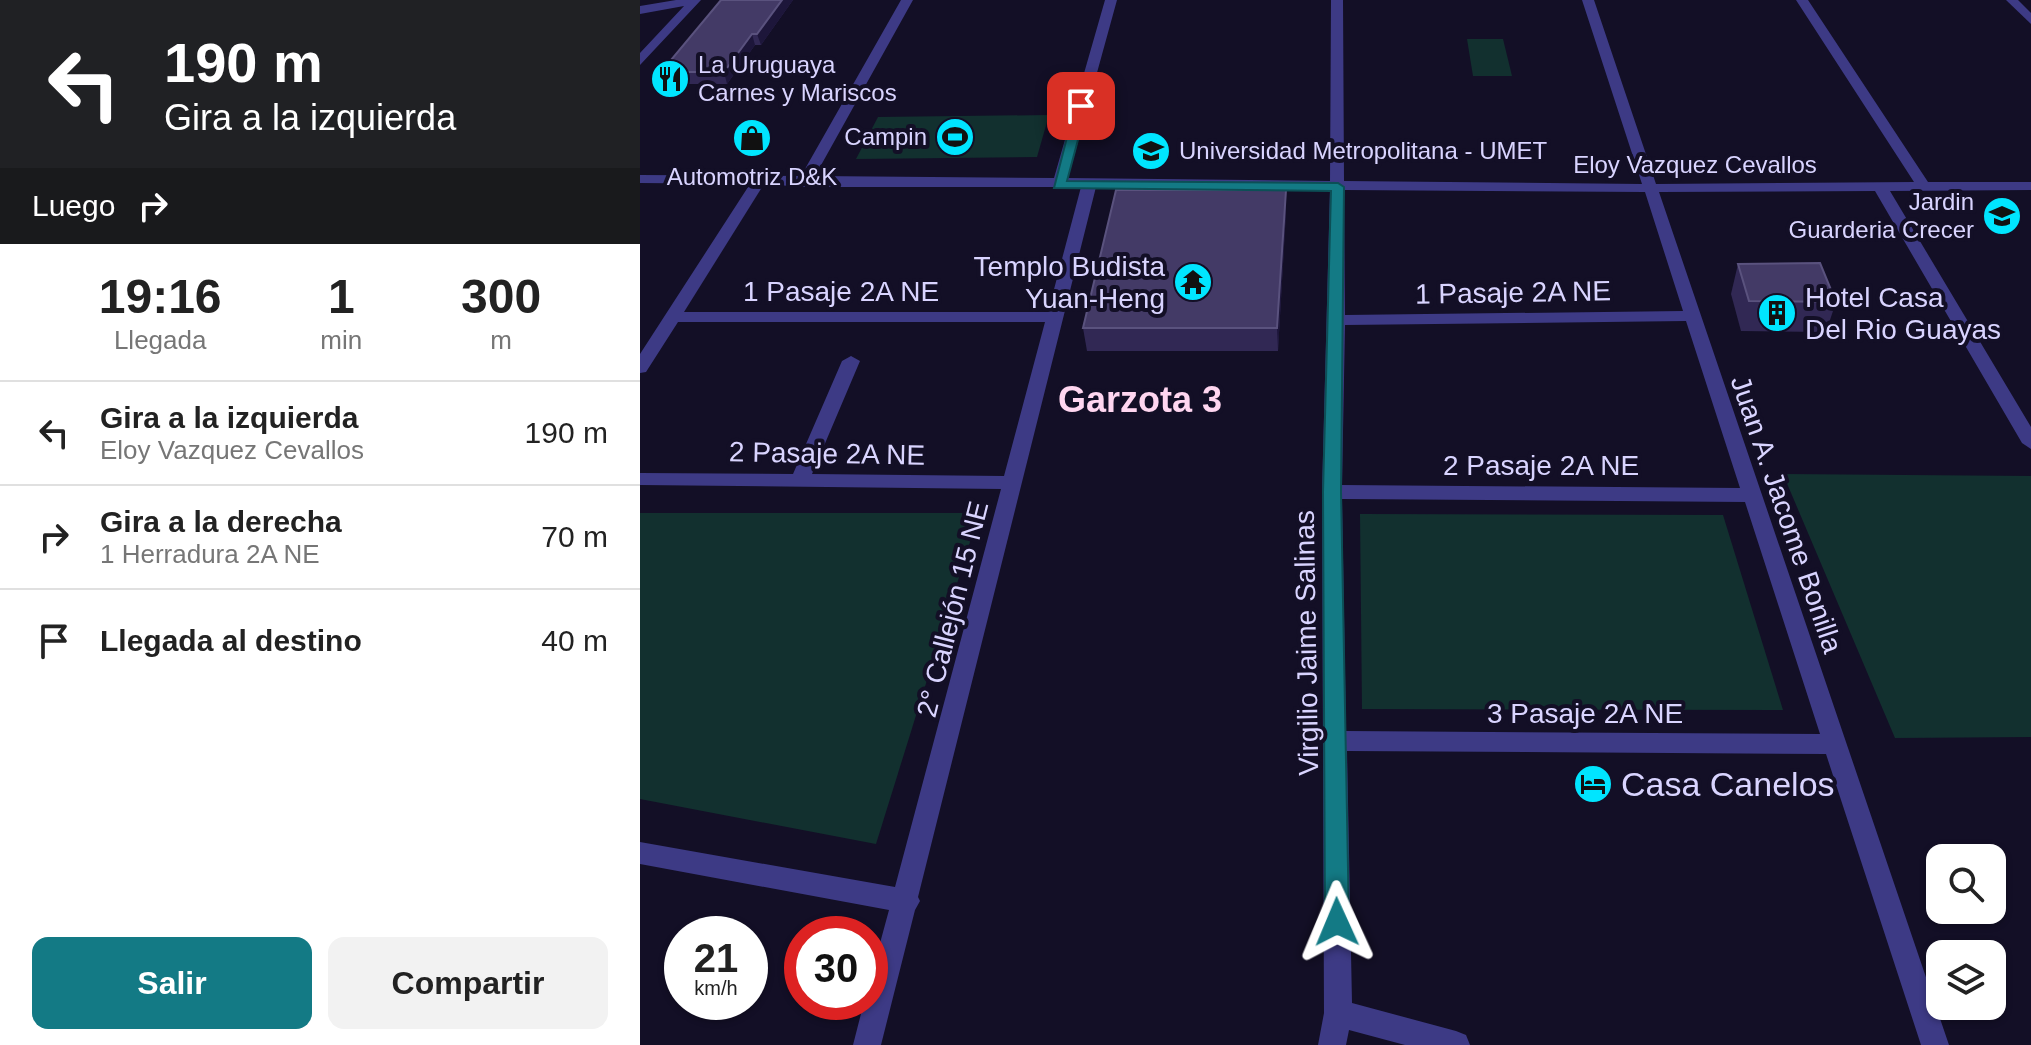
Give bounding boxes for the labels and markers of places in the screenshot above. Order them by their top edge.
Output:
place label: La Uruguaya Carnes y Mariscos [698,51,897,106]
restaurant icon: La Uruguaya Carnes y Mariscos [649,58,691,100]
pin [1047,72,1115,140]
sports icon: Campin [934,116,976,158]
shop icon: Automotriz D&K [731,117,773,159]
place label: Campin [844,123,927,150]
school or university icon: Universidad Metropolitana - UMET [1130,130,1172,172]
place label: Universidad Metropolitana - UMET [1179,137,1547,164]
place label: Automotriz D&K [667,163,837,190]
place label: Jardin Guarderia Crecer [1789,188,1974,243]
school or university icon: Jardin Guarderia Crecer [1981,195,2023,237]
place label: Templo Budista Yuan-Heng [974,251,1165,314]
temple icon: Templo Budista Yuan-Heng [1172,261,1214,303]
place label: Hotel Casa Del Rio Guayas [1805,282,2001,345]
building icon: Hotel Casa Del Rio Guayas [1756,292,1798,334]
hotel icon: Casa Canelos [1572,763,1614,805]
place label: Casa Canelos [1621,765,1835,803]

